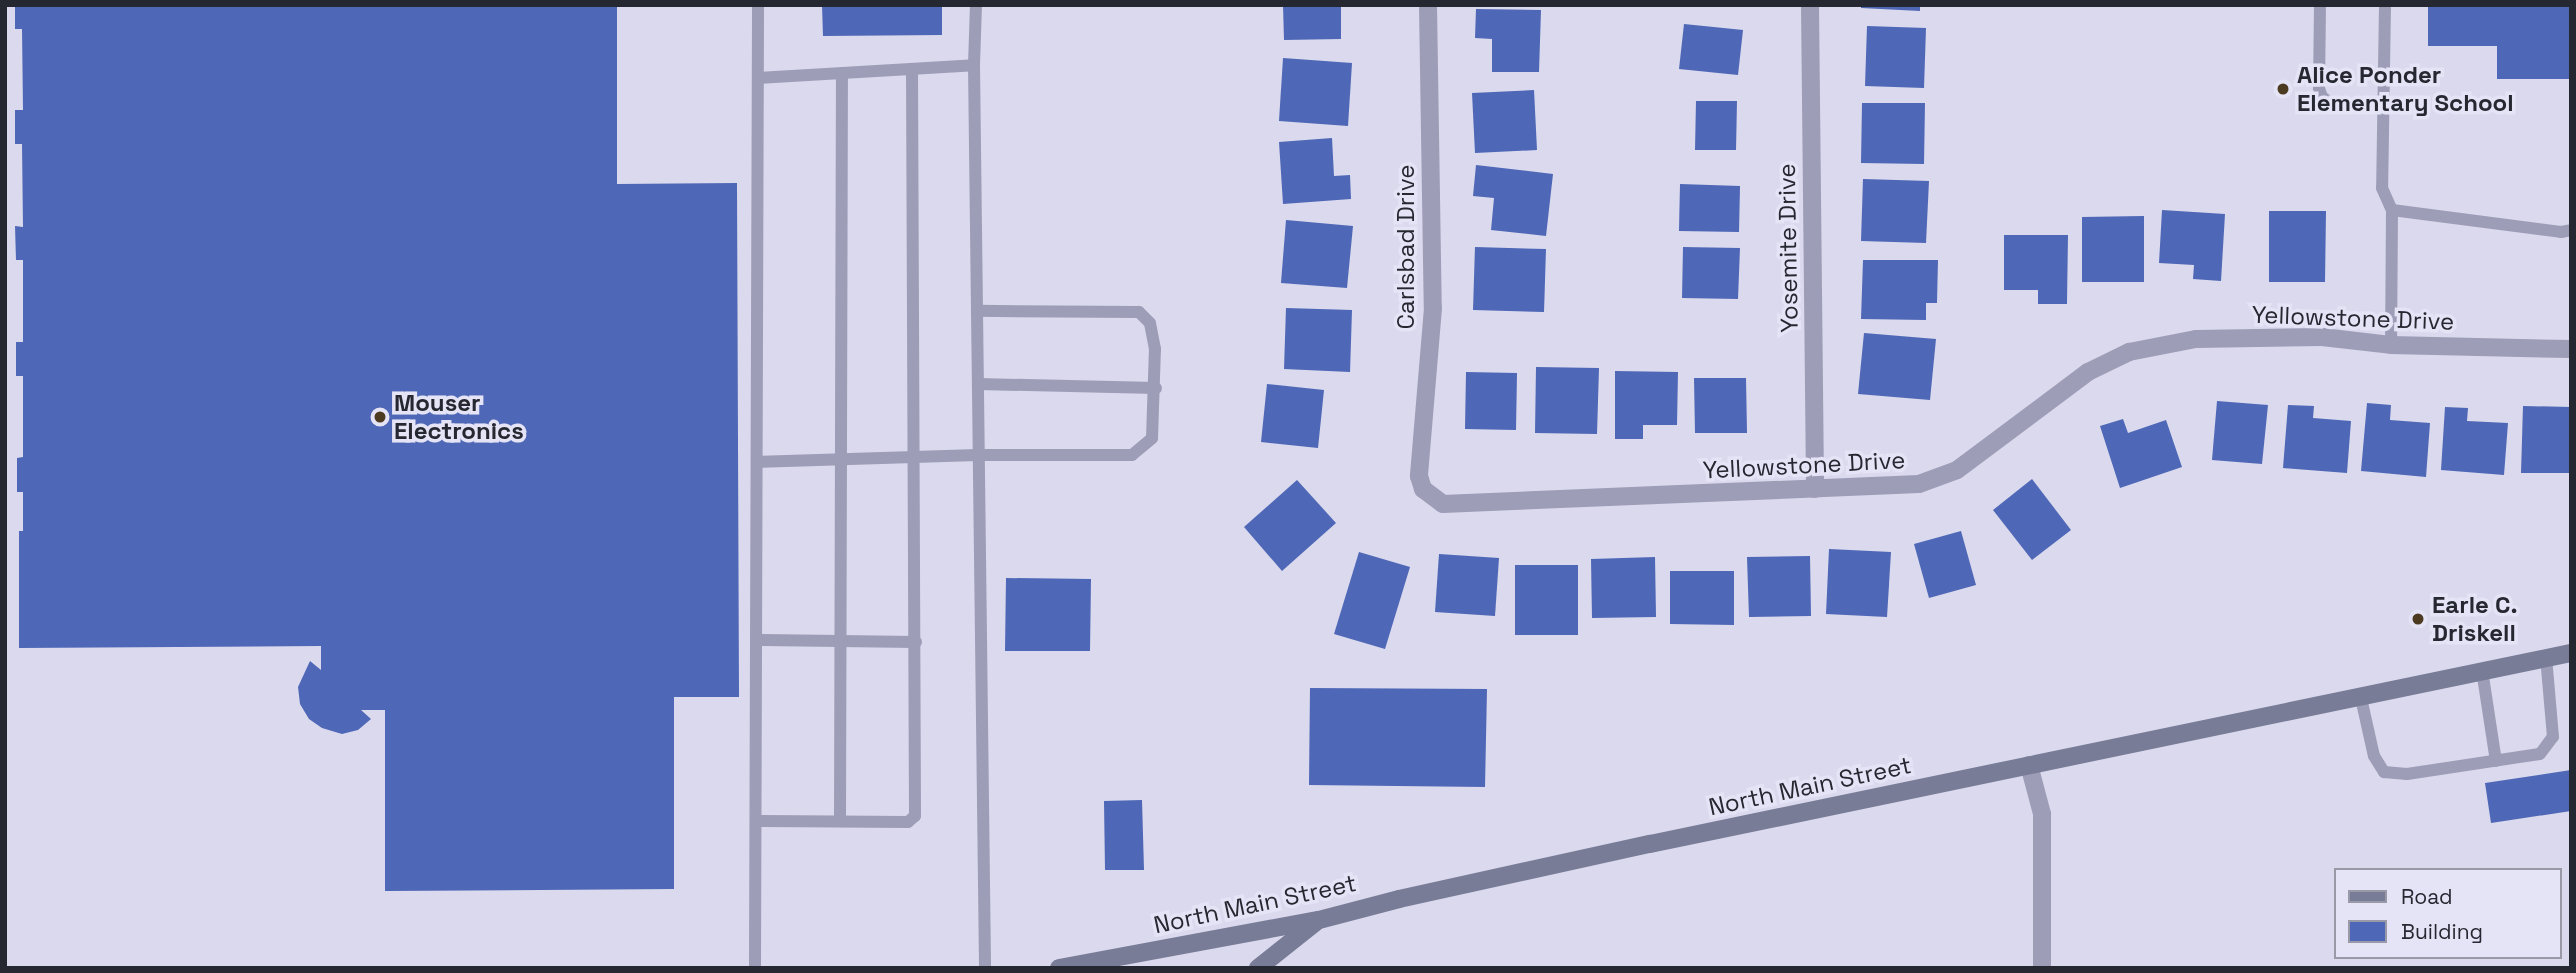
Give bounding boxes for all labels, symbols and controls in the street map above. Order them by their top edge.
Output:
place label: Alice Ponder Elementary School [2297,61,2514,117]
marker: Alice Ponder Elementary School [2275,81,2291,97]
street label: Yosemite Drive [1772,163,1804,333]
street label: Carlsbad Drive [1392,165,1420,329]
street label: Yellowstone Drive [2251,300,2455,336]
place label: Mouser Electronics [394,389,524,445]
marker: Mouser Electronics [372,409,388,425]
street label: Yellowstone Drive [1702,445,1906,485]
place label: Earle C. Driskell [2432,591,2518,647]
marker: Earle C. Driskell [2410,611,2426,627]
street label: North Main Street [1706,750,1914,822]
street label: North Main Street [1151,868,1359,940]
legend [2334,868,2562,959]
text: Road [2401,883,2453,910]
text: Building [2401,918,2483,945]

